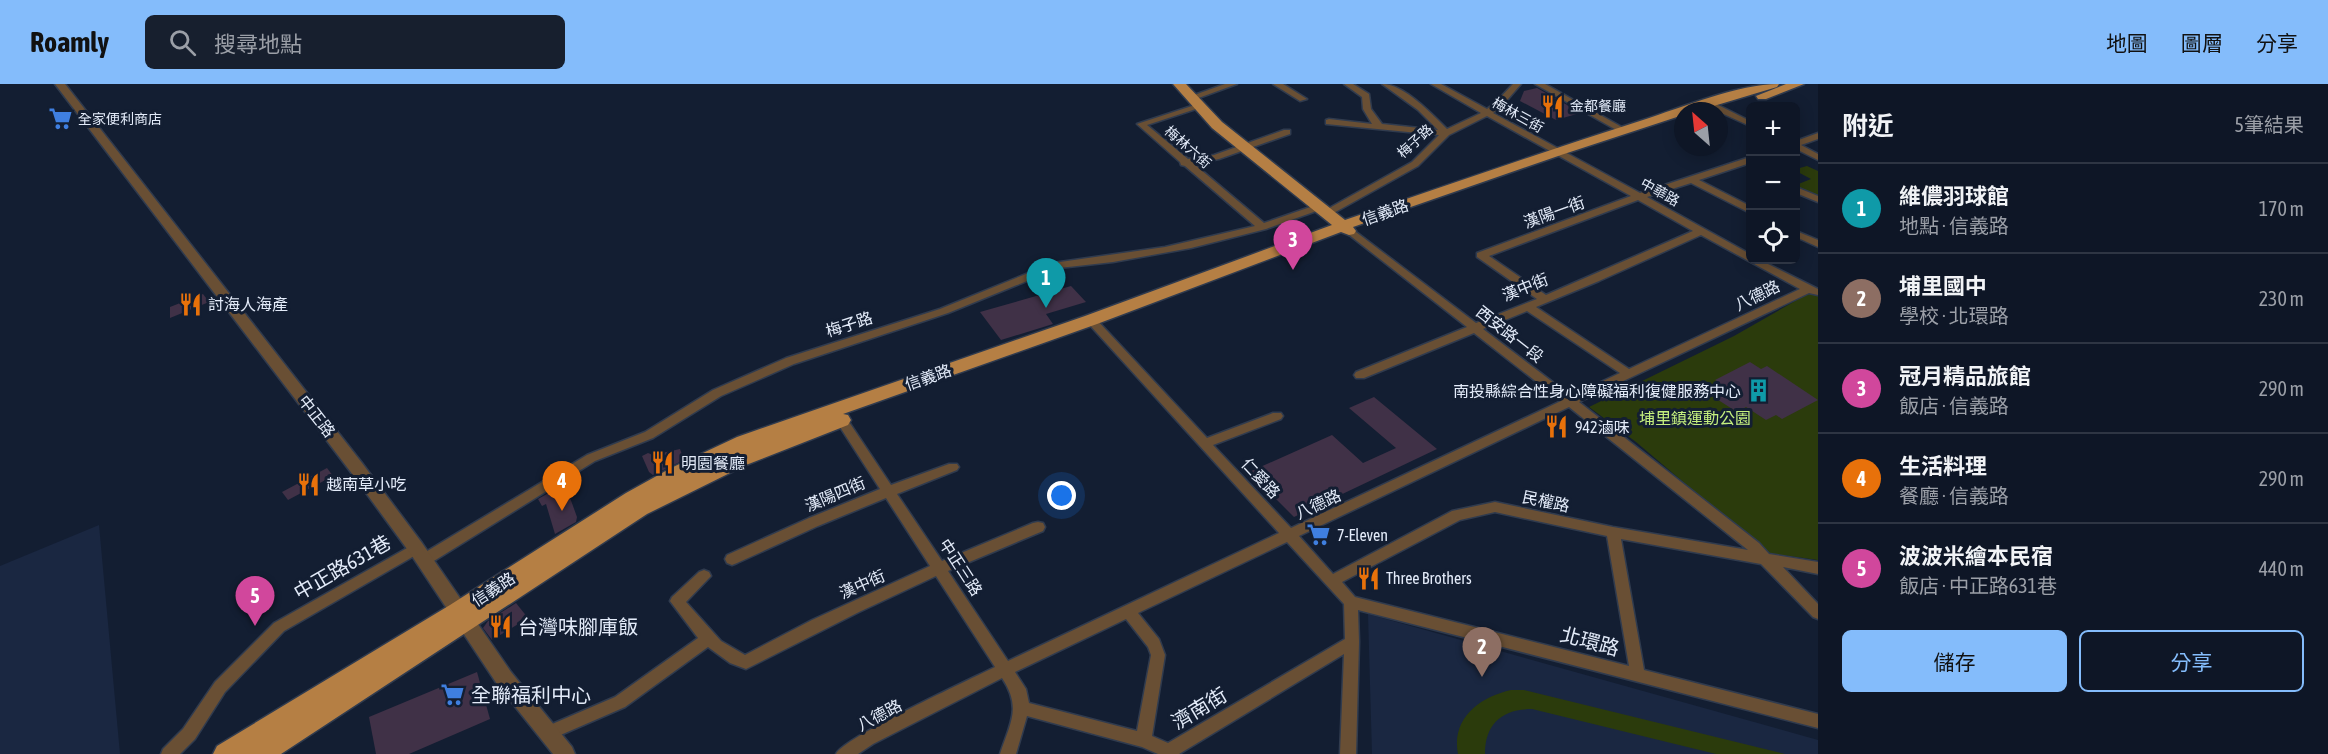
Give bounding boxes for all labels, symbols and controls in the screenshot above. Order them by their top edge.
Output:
search box [145,15,565,69]
text: Roamly [30,26,109,58]
icon: search [166,26,199,59]
text: 搜尋地點 [214,31,302,57]
text: 地圖 [2106,31,2148,55]
text: 圖層 [2181,31,2223,55]
text: 分享 [2256,31,2298,55]
restaurant icon: 金都餐廳 [1539,93,1565,119]
street label: 梅林三街 [1490,94,1546,136]
place label: 金都餐廳 [1570,98,1626,114]
north arrow [1674,102,1728,156]
map controls [1746,102,1800,264]
button: + [1746,102,1800,156]
supermarket icon: 全家便利商店 [47,106,73,132]
place label: 全家便利商店 [78,111,162,127]
text: 附近 [1842,111,1894,141]
text: 5筆結果 [2235,113,2304,136]
street label: 梅子路 [1394,121,1436,161]
street label: 梅林六街 [1162,123,1214,171]
button: − [1746,156,1800,210]
street label: 中華路 [1638,175,1682,209]
text: 維儂羽球館 [1899,183,2009,209]
street label: 漢陽一街 [1521,193,1587,231]
street label: 信義路 [1359,196,1411,228]
text: 1 [1857,197,1866,220]
text: 170 m [2259,197,2304,220]
button: locate [1746,210,1800,264]
text: 地點 · 信義路 [1899,214,2009,237]
pin: 3 [1274,220,1312,270]
pin: 1 [1026,258,1066,308]
street label: 漢中街 [1499,270,1551,304]
text: 埔里國中 [1899,273,1987,299]
street label: 八德路 [1731,276,1783,314]
text: 2 [1857,287,1866,310]
text: 230 m [2259,287,2304,310]
restaurant icon: 討海人海產 [177,291,203,317]
place label: 討海人海產 [208,295,288,313]
street label: 西安路一段 [1473,302,1547,366]
text: 學校 · 北環路 [1899,304,2009,327]
street label: 梅子路 [823,308,875,340]
street label: 信義路 [902,361,954,393]
text: 冠月精品旅館 [1899,363,2031,389]
text: 3 [1857,377,1866,400]
text: 290 m [2259,377,2304,400]
building icon: 南投縣綜合性身心障礙福利復健服務中心 [1746,378,1772,404]
place label: 南投縣綜合性身心障礙福利復健服務中心 [1453,382,1741,400]
street label: 中正路 [295,392,339,440]
text: 飯店 · 信義路 [1899,394,2009,417]
park label: 埔里鎮運動公園 [1639,409,1751,427]
restaurant icon: 942滷味 [1544,414,1570,440]
place label: 942滷味 [1575,418,1630,436]
restaurant icon: 明園餐廳 [650,450,676,476]
text: 生活料理 [1899,453,1987,479]
place label: 明園餐廳 [681,454,745,472]
street label: 仁愛路 [1238,454,1284,502]
pin: 4 [542,462,582,511]
text: 4 [1857,467,1866,490]
text: 290 m [2259,467,2304,490]
restaurant icon: 越南草小吃 [295,471,321,497]
street label: 漢陽四街 [802,473,868,515]
place label: 越南草小吃 [326,475,406,493]
your location [1047,481,1076,510]
text: 餐廳 · 信義路 [1899,484,2009,507]
street label: 八德路 [1292,486,1344,522]
street label: 民權路 [1521,487,1571,515]
supermarket icon: 7-Eleven [1306,522,1332,548]
place label: 7-Eleven [1337,526,1388,544]
street label: 中正路631巷 [289,530,395,604]
street label: 中正三路 [936,535,986,599]
text: 波波米繪本民宿 [1899,543,2053,569]
text: 5 [1857,557,1866,580]
text: 440 m [2259,557,2304,580]
restaurant icon: Three Brothers [1355,565,1381,591]
street label: 漢中街 [836,566,888,602]
street label: 信義路 [468,568,518,610]
place label: Three Brothers [1386,569,1472,587]
text: 飯店 · 中正路631巷 [1899,574,2057,597]
pin: 5 [236,576,274,626]
restaurant icon: 台灣味腳庫飯 [487,613,513,639]
place label: 台灣味腳庫飯 [518,615,638,638]
street label: 北環路 [1558,622,1622,660]
pin: 2 [1462,628,1502,677]
button: 儲存 [1842,630,2067,692]
button: 分享 [2079,630,2304,692]
supermarket icon: 全聯福利中心 [440,681,466,707]
place label: 全聯福利中心 [471,683,591,706]
street label: 濟南街 [1167,683,1231,733]
street label: 八德路 [854,696,904,734]

